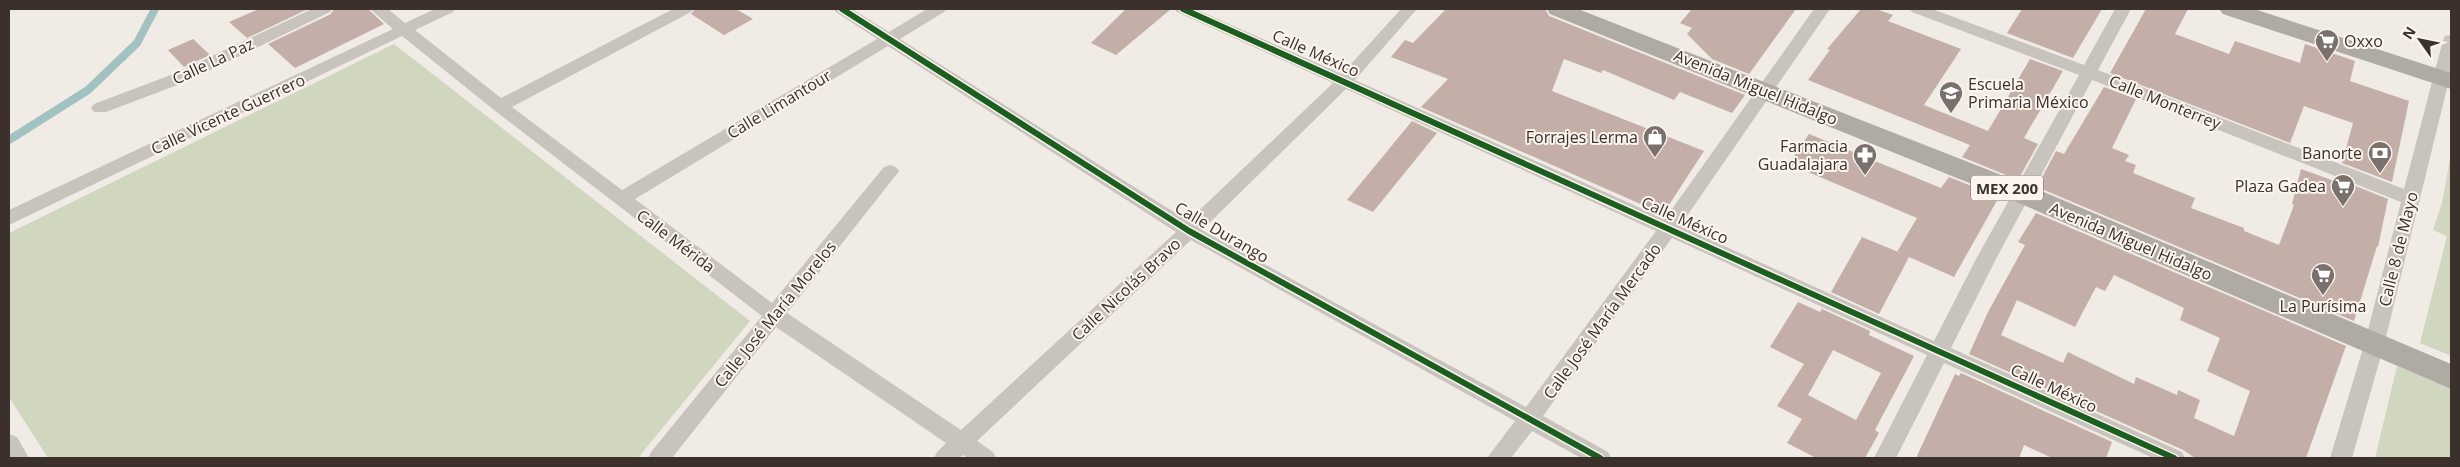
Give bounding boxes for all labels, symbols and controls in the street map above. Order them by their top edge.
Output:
north arrow [2395,15,2445,65]
text: N [2398,23,2420,43]
street label: Calle México [1269,24,1363,82]
supermarket icon: Oxxo [2314,28,2340,62]
place label: Oxxo [2344,30,2383,52]
street label: Calle La Paz [169,33,257,89]
street label: Avenida Miguel Hidalgo [1671,44,1841,130]
street label: Calle Limantour [723,64,836,144]
street label: Calle Vicente Guerrero [147,69,309,159]
street label: Calle Monterrey [2106,70,2225,135]
place label: Escuela Primaria México [1968,73,2089,113]
school or university icon: Escuela Primaria México [1938,80,1964,114]
shop icon: Forrajes Lerma [1642,124,1668,158]
place label: Forrajes Lerma [1526,126,1638,148]
place label: Farmacia Guadalajara [1758,135,1848,175]
bank icon: Banorte [2367,140,2393,174]
pharmacy icon: Farmacia Guadalajara [1852,142,1878,176]
place label: Banorte [2302,142,2362,164]
supermarket icon: Plaza Gadea [2330,173,2356,207]
place label: Plaza Gadea [2235,175,2326,197]
road number: MEX 200 [1971,176,2043,200]
street label: Calle 8 de Mayo [2373,189,2423,309]
street label: Calle México [1638,191,1732,249]
street label: Calle Durango [1171,196,1273,268]
street label: Avenida Miguel Hidalgo [2046,197,2216,285]
street label: Calle Mérida [632,204,720,278]
street label: Calle Nicolás Bravo [1067,233,1185,345]
street label: Calle José María Morelos [709,236,841,392]
street label: Calle José María Mercado [1538,239,1666,403]
supermarket icon: La Purísima [2310,262,2336,296]
place label: La Purísima [2280,295,2366,317]
street label: Calle México [2007,358,2101,418]

